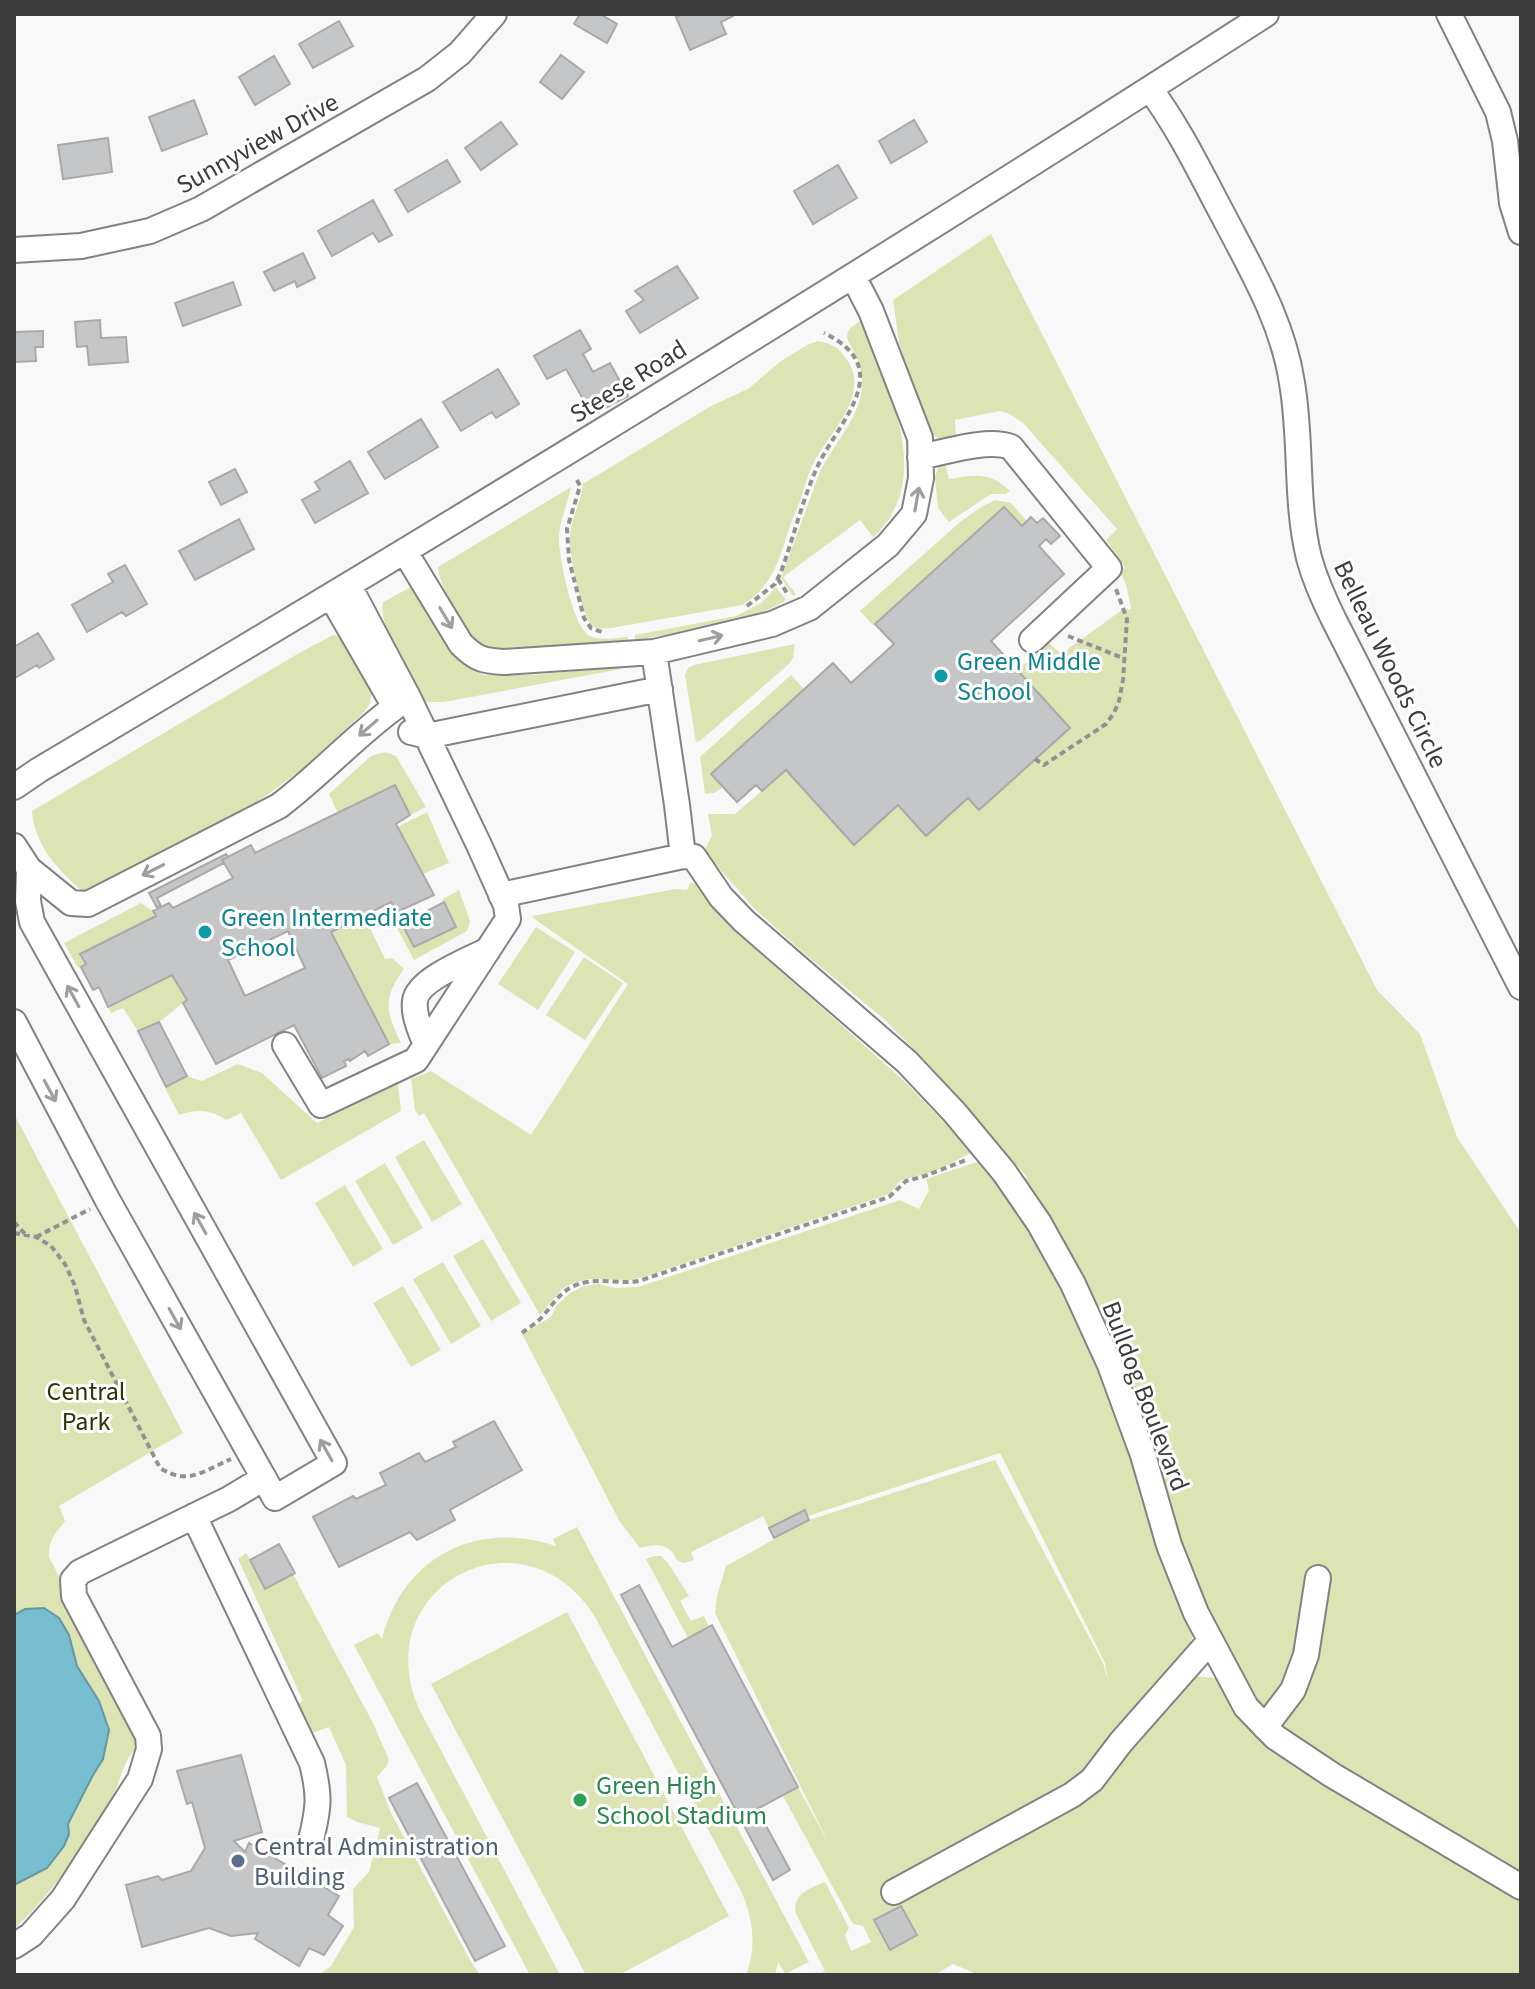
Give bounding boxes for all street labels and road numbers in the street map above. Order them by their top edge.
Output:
street label: Sunnyview Drive [169,84,345,203]
street label: Steese Road [562,331,694,432]
street label: Belleau Woods Circle [1324,554,1457,774]
street label: Bulldog Boulevard [1092,1296,1199,1496]

